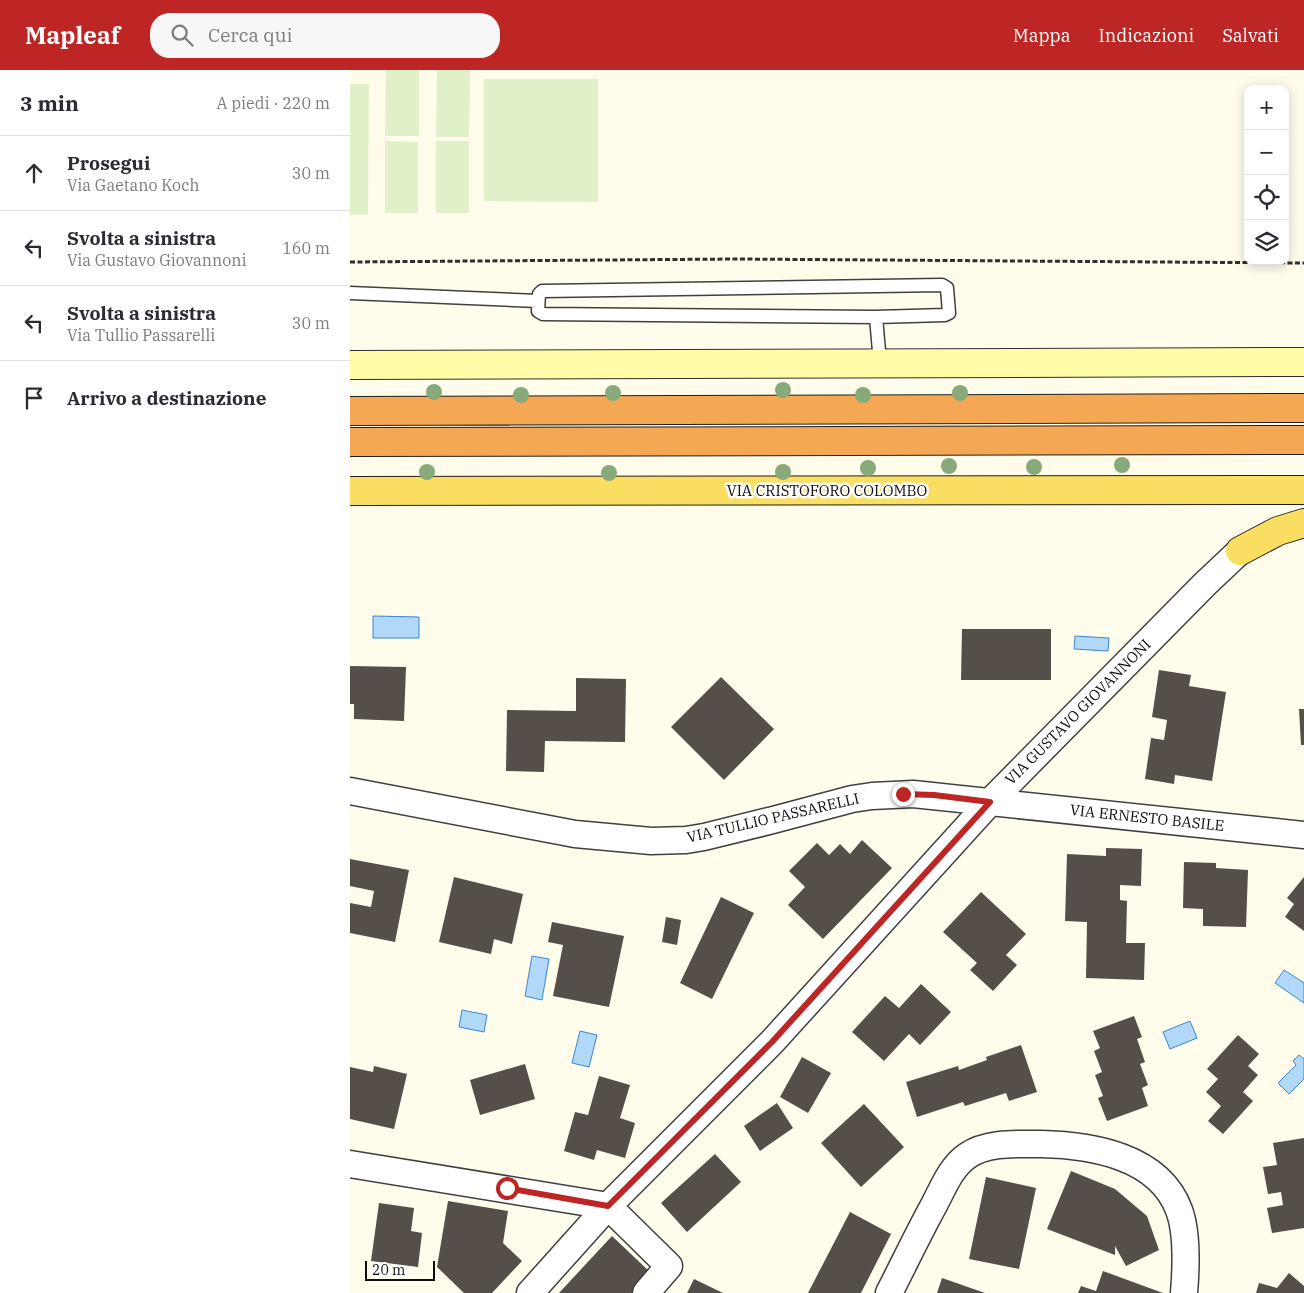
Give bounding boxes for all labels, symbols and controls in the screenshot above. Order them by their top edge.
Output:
search box [150,13,500,58]
text: Mapleaf [25,19,120,51]
icon: search [168,21,196,49]
text: Cerca qui [208,23,292,47]
text: Mappa [1013,24,1071,47]
text: Indicazioni [1099,24,1194,47]
text: Salvati [1222,24,1279,47]
map controls [1244,85,1289,265]
button: + [1244,85,1289,130]
text: 3 min [20,89,79,117]
text: A piedi · 220 m [217,93,330,113]
button: − [1244,130,1289,175]
text: Prosegui [67,151,150,175]
icon: ahead [20,159,48,187]
text: 30 m [292,163,330,183]
text: Via Gaetano Koch [67,175,199,195]
button: locate [1244,175,1289,220]
button: layers [1244,220,1289,265]
text: Svolta a sinistra [67,226,216,250]
icon: left [20,234,48,262]
text: 160 m [282,238,330,258]
text: Via Gustavo Giovannoni [67,250,246,270]
text: Svolta a sinistra [67,301,216,325]
icon: left [20,309,48,337]
text: 30 m [292,313,330,333]
text: Via Tullio Passarelli [67,325,215,345]
icon: arrive [20,384,48,412]
text: Arrivo a destinazione [67,386,266,410]
street label: VIA CRISTOFORO COLOMBO [727,481,927,500]
street label: VIA GUSTAVO GIOVANNONI [1001,635,1155,789]
route end [892,783,915,806]
street label: VIA TULLIO PASSARELLI [685,788,861,847]
street label: VIA ERNESTO BASILE [1069,800,1225,835]
route start [496,1177,519,1200]
scale bar [365,1258,435,1281]
text: 20 m [372,1261,405,1279]

